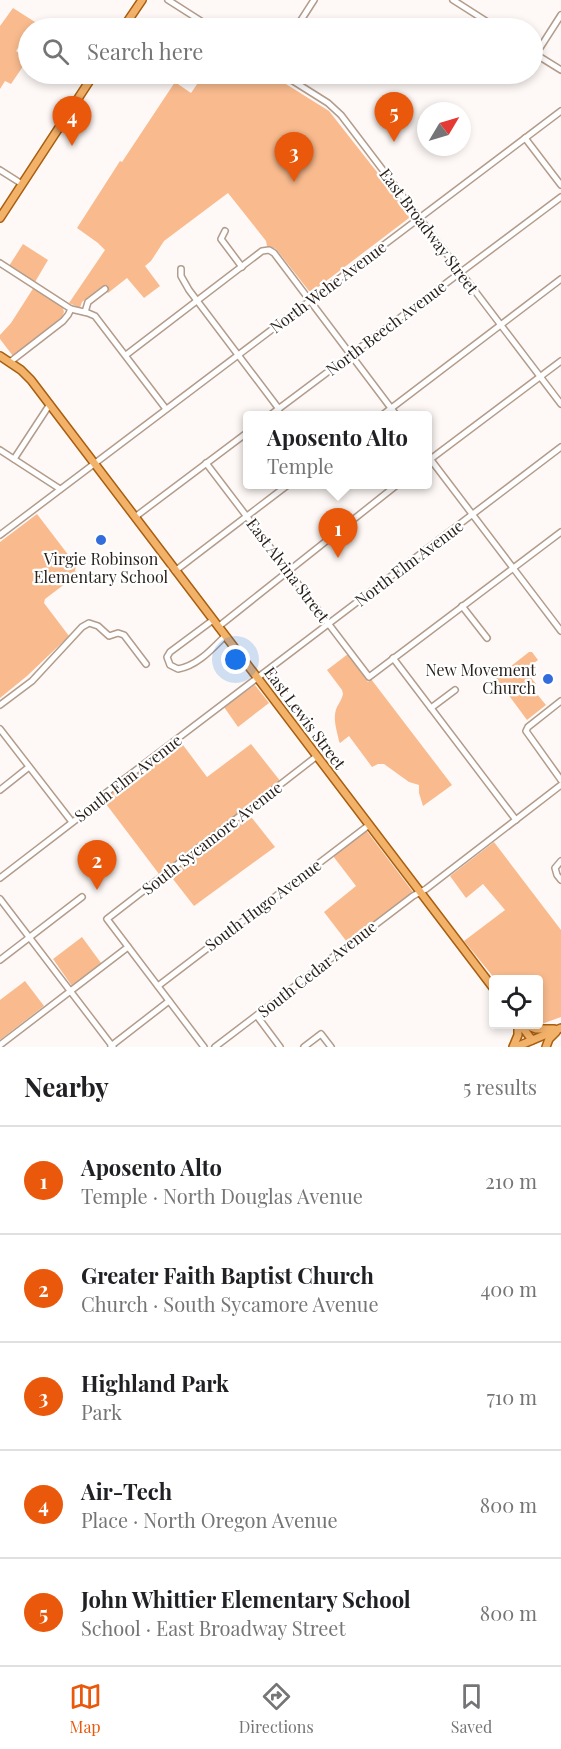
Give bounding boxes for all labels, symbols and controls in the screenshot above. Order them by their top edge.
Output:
search box [18,18,543,84]
icon: search [39,35,72,68]
text: Search here [87,36,203,66]
pin: 5 [374,92,414,142]
pin: 4 [52,96,92,146]
north arrow [417,102,471,156]
pin: 3 [274,132,314,182]
street label: East Broadway Street [375,164,484,298]
street label: North Wehe Avenue [265,236,390,337]
street label: North Beech Avenue [321,275,450,380]
popup [243,411,432,489]
text: Aposento Alto [267,422,408,452]
text: Temple [267,452,334,479]
pin: 1 [318,508,358,558]
street label: East Alvina Street [242,513,335,626]
street label: North Elm Avenue [350,515,467,610]
marker: Virgie Robinson Elementary School [94,533,108,547]
place label: Virgie Robinson Elementary School [34,548,169,587]
your location [221,645,250,674]
place label: New Movement Church [425,659,537,698]
street label: East Lewis Street [260,662,351,773]
marker: New Movement Church [541,672,555,686]
street label: South Elm Avenue [70,729,186,826]
street label: South Sycamore Avenue [137,776,286,899]
pin: 2 [78,840,116,890]
street label: South Hugo Avenue [200,854,325,955]
street label: South Cedar Avenue [253,916,380,1022]
map controls [489,975,543,1029]
button: locate [489,975,543,1029]
text: Nearby [24,1069,109,1104]
text: 5 results [463,1073,537,1100]
text: Aposento Alto [81,1152,222,1182]
text: 1 [40,1167,47,1194]
text: 210 m [485,1167,537,1194]
text: Temple · North Douglas Avenue [81,1182,363,1209]
text: Greater Faith Baptist Church [81,1260,374,1290]
text: 2 [38,1275,49,1302]
text: 400 m [480,1275,537,1302]
text: Church · South Sycamore Avenue [81,1290,379,1317]
text: Highland Park [81,1368,229,1398]
text: 3 [39,1383,48,1410]
text: 710 m [487,1383,537,1410]
text: Park [81,1398,122,1425]
text: Air-Tech [81,1476,172,1506]
text: 4 [38,1491,49,1518]
text: 800 m [480,1491,537,1518]
text: Place · North Oregon Avenue [81,1506,338,1533]
text: John Whittier Elementary School [81,1584,411,1614]
text: 5 [39,1599,48,1626]
text: 800 m [480,1599,537,1626]
text: School · East Broadway Street [81,1614,346,1641]
tab: Map [69,1680,102,1737]
tab: Directions [239,1680,314,1737]
tab: Saved [451,1680,492,1737]

